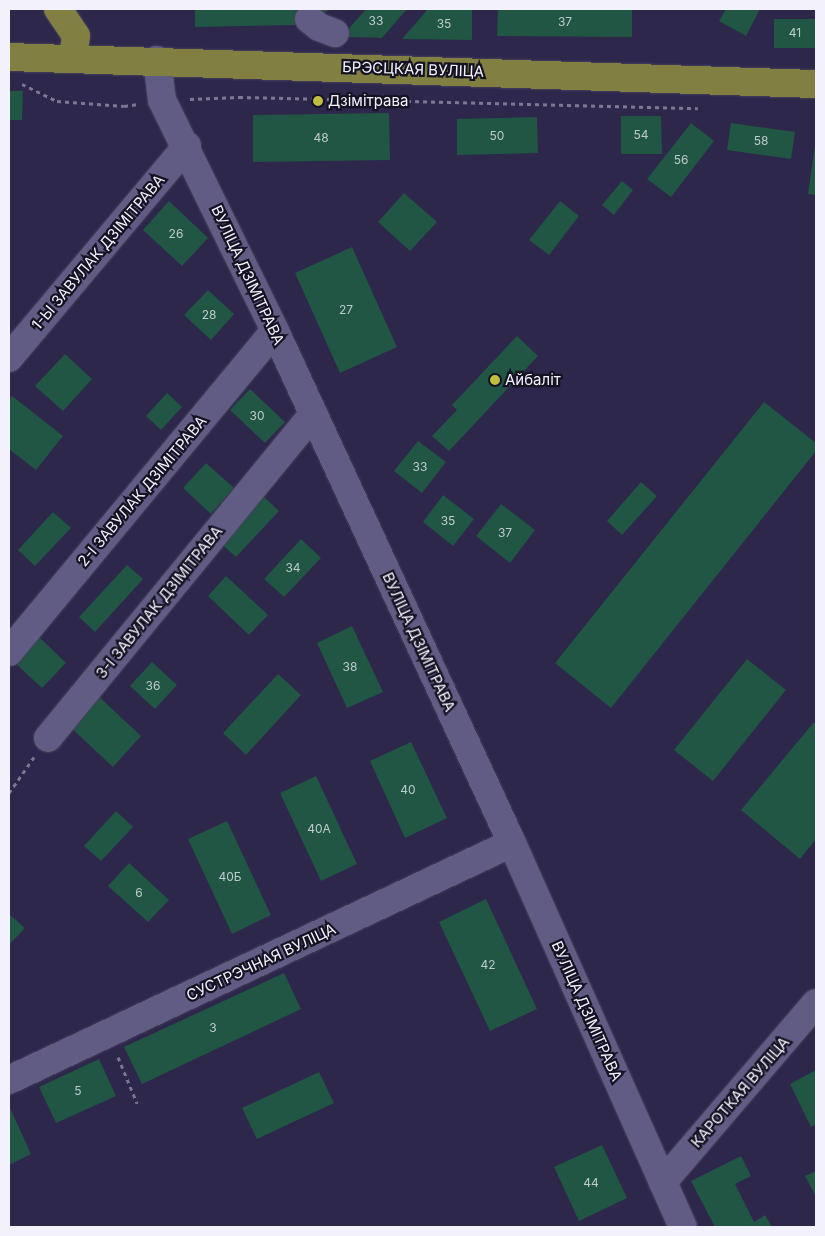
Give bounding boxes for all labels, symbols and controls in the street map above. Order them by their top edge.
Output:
house number: 33 [369,14,383,28]
house number: 37 [558,15,572,29]
house number: 35 [437,17,451,31]
house number: 41 [789,26,801,40]
street label: БРЭСЦКАЯ ВУЛІЦА [342,58,484,80]
place label: Дзімітрава [328,92,408,110]
marker: Дзімітрава [312,95,324,107]
house number: 54 [633,128,649,142]
house number: 50 [490,129,504,143]
house number: 48 [313,131,329,145]
house number: 58 [754,134,768,148]
house number: 56 [674,153,688,167]
street label: 1-Ы ЗАВУЛАК ДЗІМІТРАВА [28,171,168,333]
street label: ВУЛІЦА ДЗІМІТРАВА [208,202,288,348]
house number: 26 [169,227,183,241]
house number: 27 [339,303,353,317]
house number: 28 [202,308,216,322]
place label: Айбаліт [505,371,561,389]
marker: Айбаліт [489,374,501,386]
house number: 30 [250,409,264,423]
street label: 2-І ЗАВУЛАК ДЗІМІТРАВА [74,412,210,570]
house number: 33 [413,460,427,474]
house number: 35 [441,514,455,528]
street label: 3-І ЗАВУЛАК ДЗІМІТРАВА [92,522,226,682]
house number: 37 [498,526,512,540]
house number: 34 [285,561,301,575]
street label: ВУЛІЦА ДЗІМІТРАВА [379,569,459,715]
house number: 38 [343,660,357,674]
house number: 36 [146,679,160,693]
house number: 40 [400,783,416,797]
house number: 40А [307,822,331,836]
house number: 40Б [218,870,242,884]
house number: 6 [135,886,143,900]
street label: СУСТРЭЧНАЯ ВУЛІЦА [184,919,338,1005]
street label: ВУЛІЦА ДЗІМІТРАВА [548,938,626,1084]
house number: 42 [480,958,496,972]
house number: 3 [209,1021,217,1035]
street label: КАРОТКАЯ ВУЛІЦА [687,1033,793,1151]
house number: 5 [74,1084,82,1098]
house number: 44 [583,1176,599,1190]

